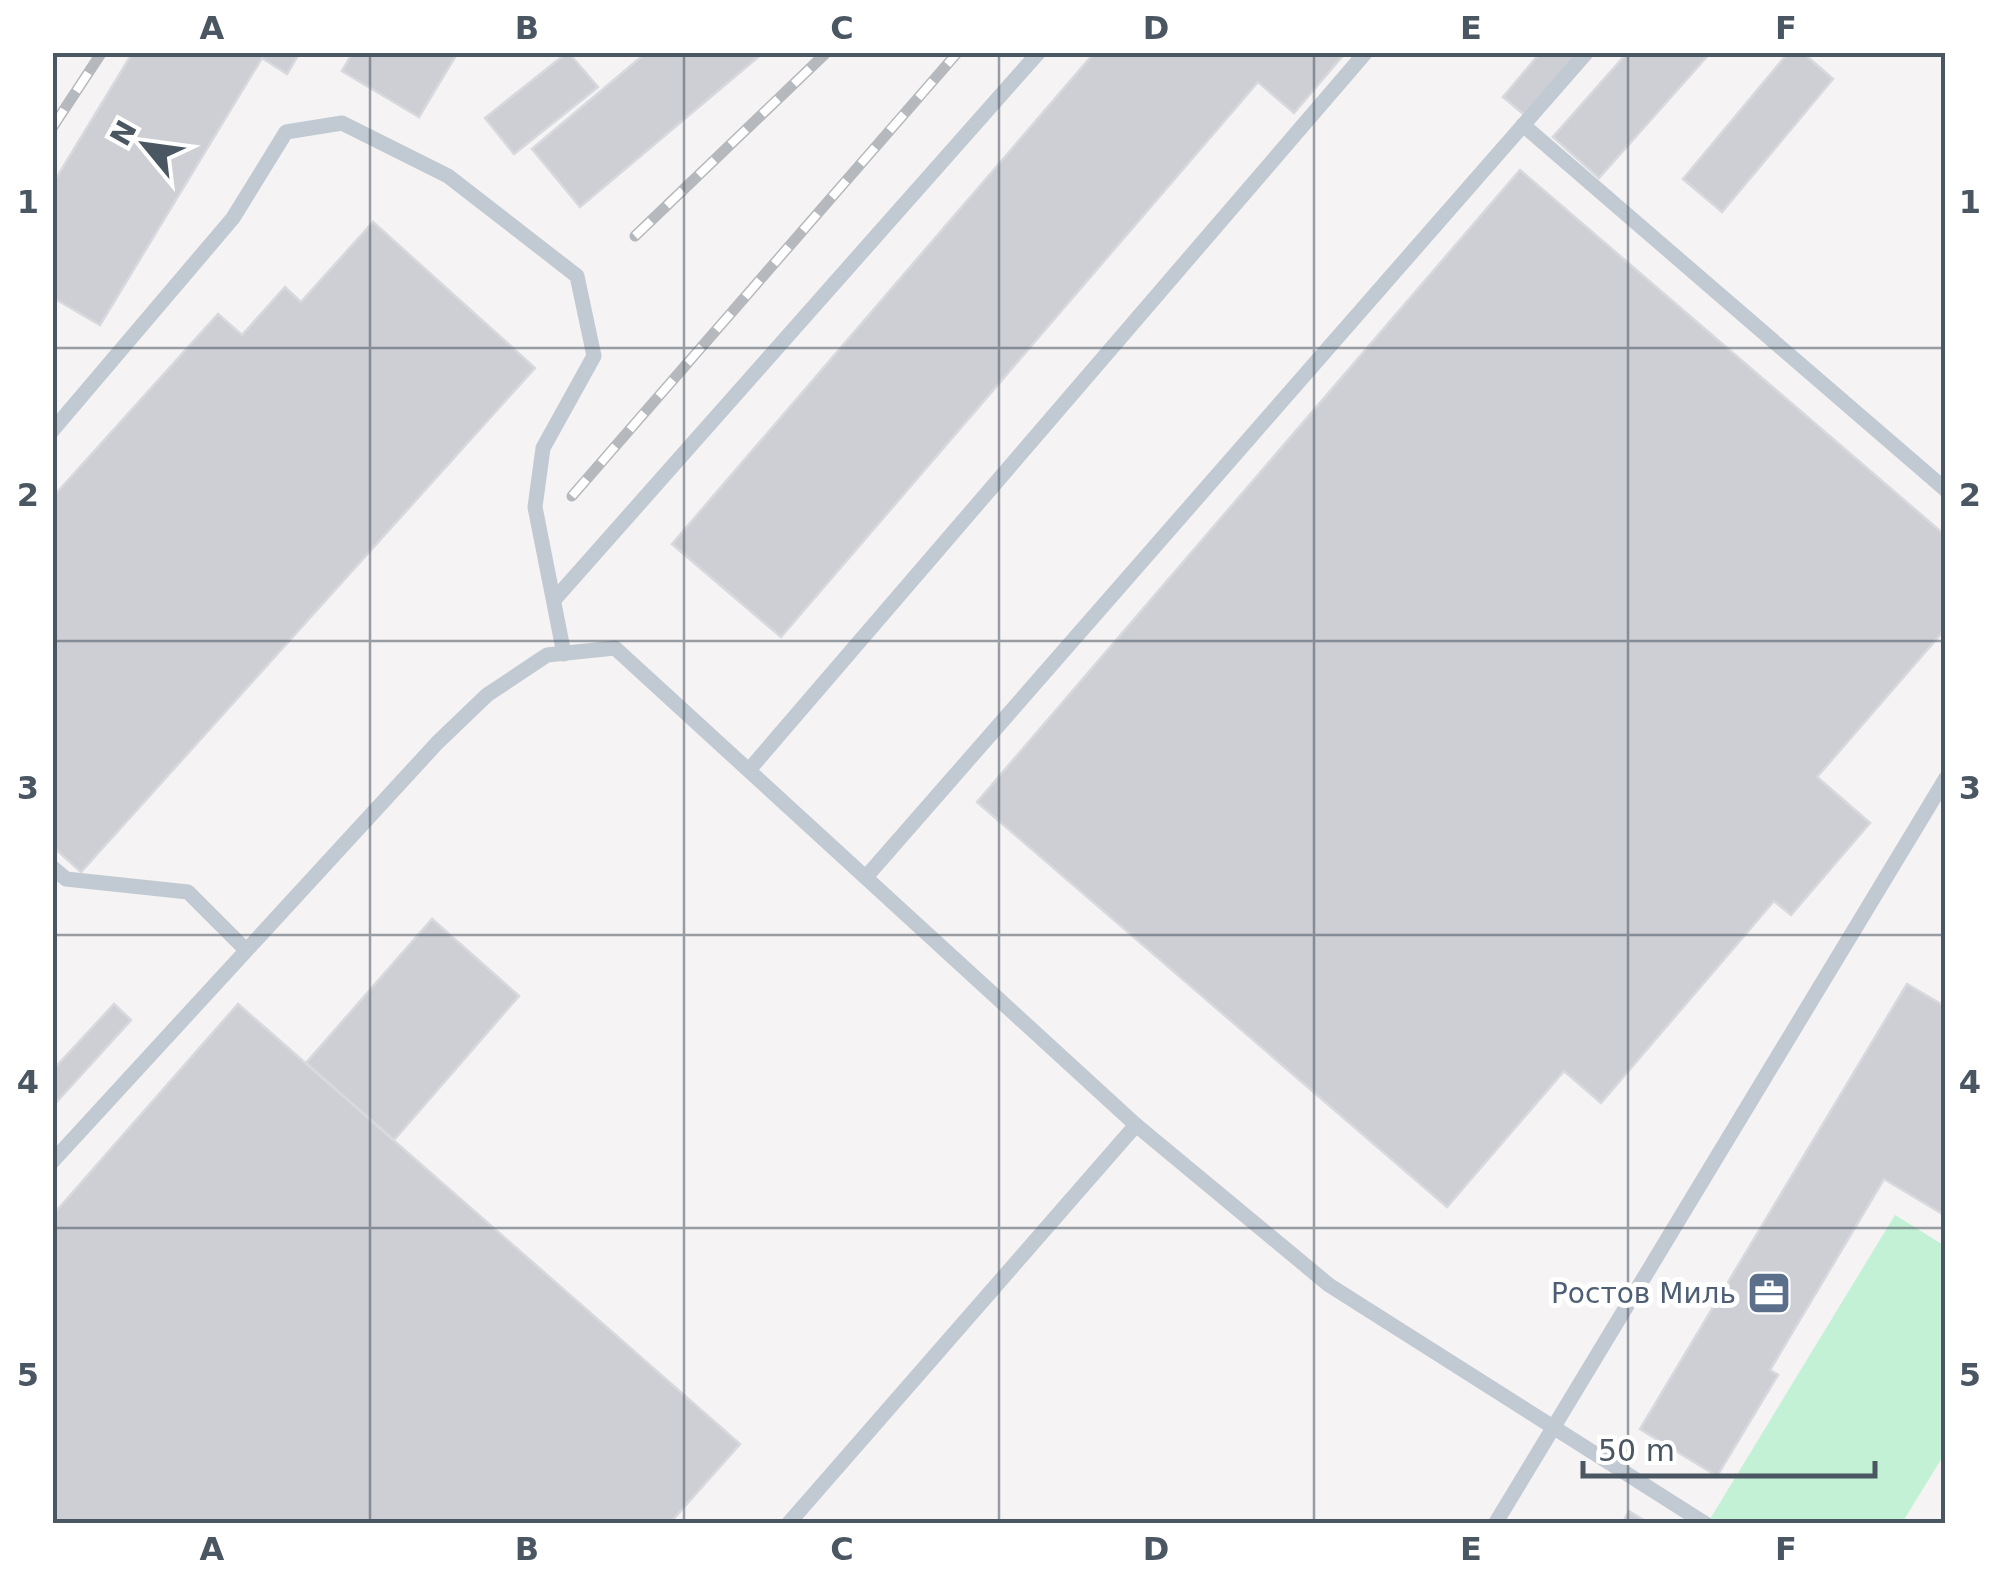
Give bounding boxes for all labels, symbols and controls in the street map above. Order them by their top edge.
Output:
text: A [200,9,225,47]
text: B [515,9,539,47]
text: C [830,9,854,47]
text: D [1143,9,1169,47]
text: E [1460,9,1482,47]
text: F [1775,9,1797,47]
north arrow [95,95,195,195]
text: N [103,115,144,151]
text: 1 [17,183,39,221]
text: 1 [1959,183,1981,221]
text: 2 [17,476,39,514]
text: 2 [1959,476,1981,514]
text: 3 [17,769,39,807]
text: 3 [1959,769,1981,807]
text: 4 [17,1063,39,1101]
text: 4 [1959,1063,1981,1101]
office icon: Ростов Миль [1746,1270,1792,1316]
place label: Ростов Миль [1551,1277,1736,1310]
text: 5 [17,1356,39,1394]
text: 5 [1959,1356,1981,1394]
scale bar [1583,1416,1876,1478]
text: 50 m [1598,1433,1675,1468]
text: A [200,1530,225,1568]
text: B [515,1530,539,1568]
text: C [830,1530,854,1568]
text: D [1143,1530,1169,1568]
text: E [1460,1530,1482,1568]
text: F [1775,1530,1797,1568]

